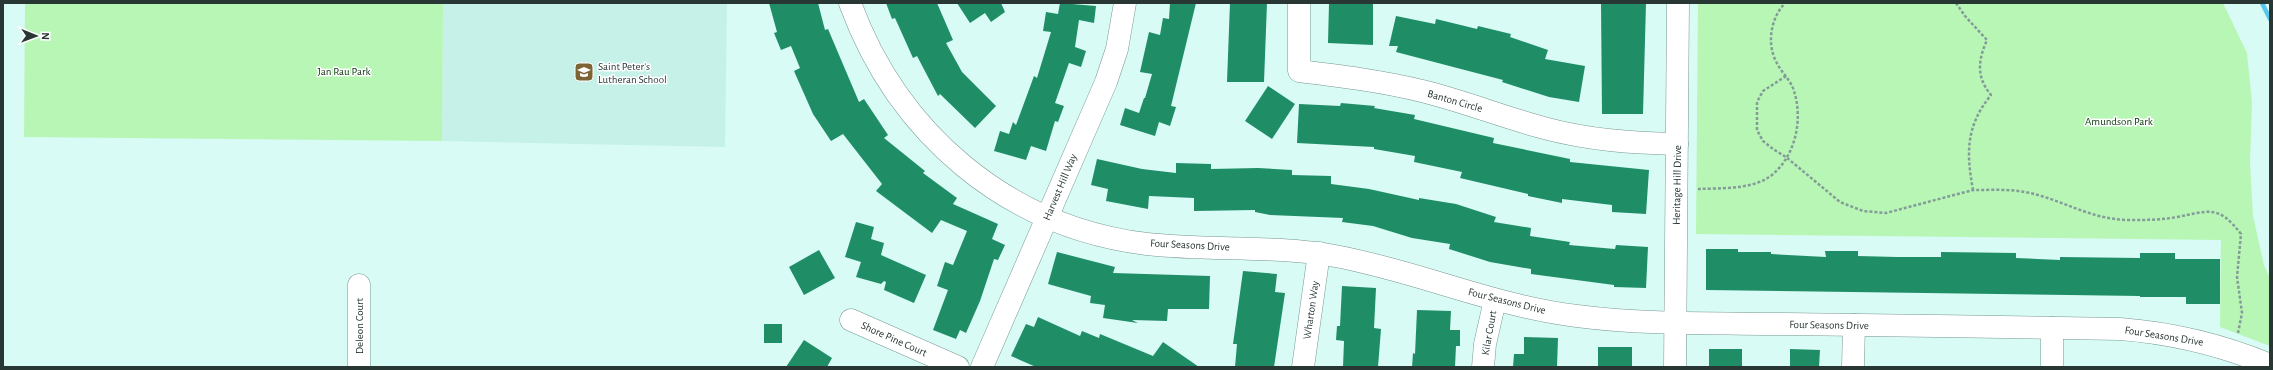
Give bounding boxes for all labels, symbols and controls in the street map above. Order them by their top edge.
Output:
north arrow [16,16,56,56]
text: N [40,32,51,40]
school or university icon: Saint Peter's Lutheran School [573,61,595,83]
place label: Saint Peter's Lutheran School [598,61,667,85]
park label: Jan Rau Park [317,66,371,77]
street label: Banton Circle [1426,88,1484,114]
park label: Amundson Park [2085,116,2153,127]
street label: Heritage Hill Drive [1671,145,1683,225]
street label: Harvest Hill Way [1041,152,1079,222]
street label: Four Seasons Drive [1150,237,1230,253]
street label: Wharton Way [1301,280,1321,340]
street label: Four Seasons Drive [1467,286,1547,316]
street label: Deleon Court [354,297,365,354]
street label: Kilar Court [1480,309,1498,356]
street label: Four Seasons Drive [1789,319,1869,331]
street label: Shore Pine Court [859,320,929,359]
street label: Four Seasons Drive [2124,324,2204,348]

